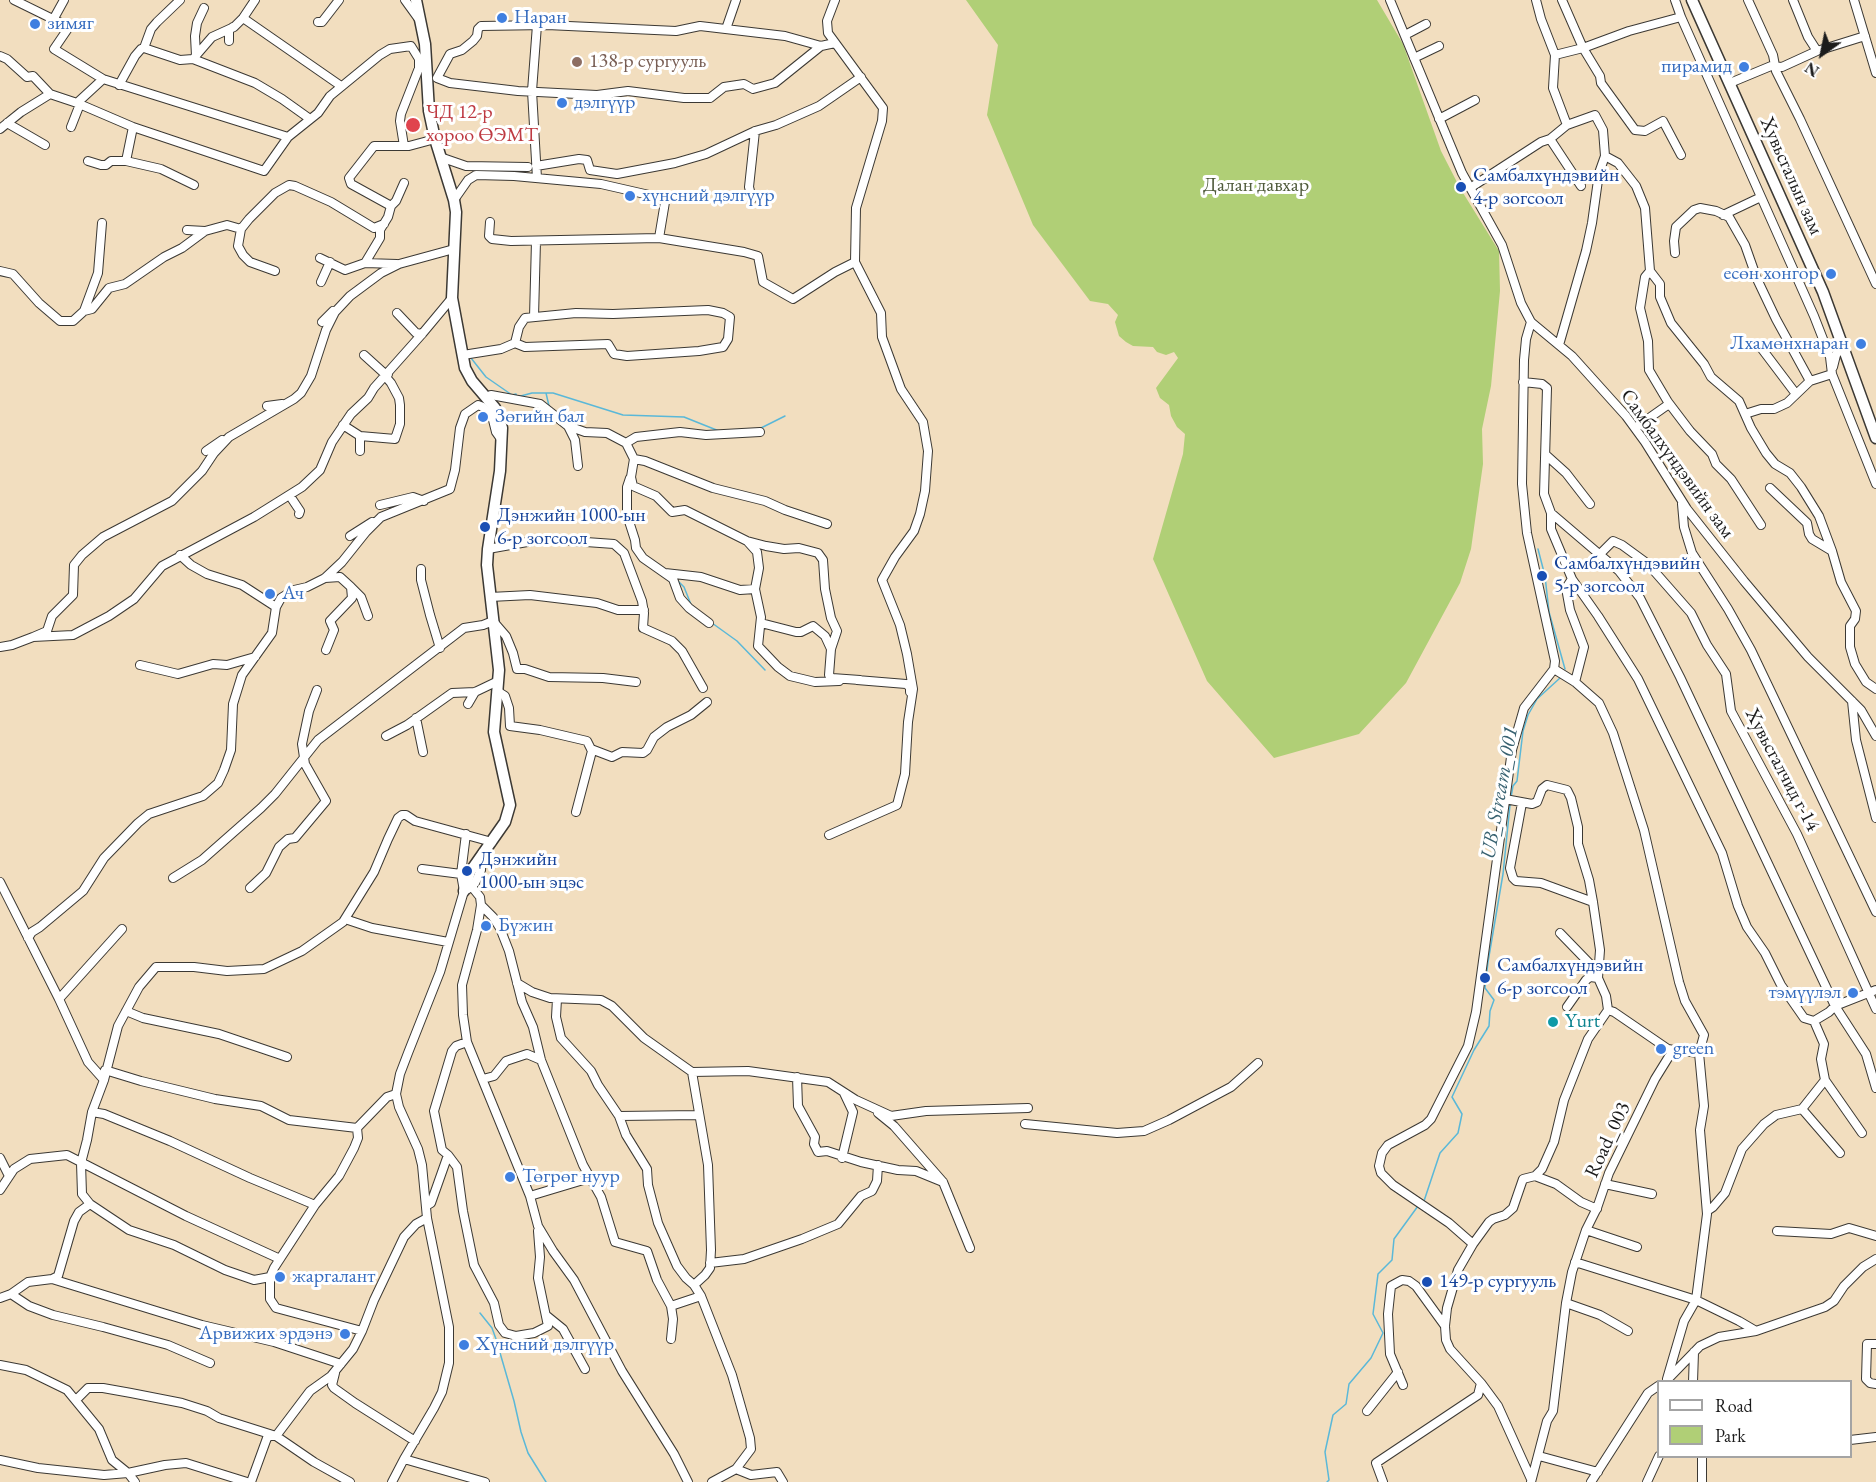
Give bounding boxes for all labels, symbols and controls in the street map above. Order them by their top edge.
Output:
place label: Наран [514,6,567,30]
marker: Наран [495,11,509,25]
place label: зимяг [47,12,94,36]
marker: зимяг [28,17,42,31]
north arrow [1792,24,1852,84]
place label: 138-р сургууль [589,50,706,74]
marker: 138-р сургууль [570,55,584,69]
place label: пирамид [1661,55,1732,79]
text: N [1801,57,1823,82]
marker: пирамид [1737,60,1751,74]
place label: дэлгүүр [574,91,635,115]
marker: дэлгүүр [555,96,569,110]
place label: ЧД 12-р хороо ӨЭМТ [426,101,538,148]
street label: Хувьсгалын зам [1754,113,1828,239]
marker: ЧД 12-р хороо ӨЭМТ [404,116,422,134]
place label: Самбалхүндэвийн 4-р зогсоол [1473,164,1619,211]
park label: Далан давхар [1203,174,1309,198]
marker: Самбалхүндэвийн 4-р зогсоол [1454,180,1468,194]
place label: хүнсний дэлгүүр [642,184,775,208]
marker: хүнсний дэлгүүр [623,189,637,203]
place label: есөн хонгор [1724,262,1819,286]
marker: есөн хонгор [1824,267,1838,281]
place label: Лхамөнхнаран [1730,332,1849,356]
marker: Лхамөнхнаран [1854,337,1868,351]
street label: Самбалхүндэвийн зам [1615,385,1739,543]
place label: Зөгийн бал [495,405,584,429]
marker: Зөгийн бал [476,410,490,424]
place label: Дэнжийн 1000-ын 6-р зогсоол [497,504,646,551]
marker: Дэнжийн 1000-ын 6-р зогсоол [478,520,492,534]
place label: Самбалхүндэвийн 5-р зогсоол [1554,552,1700,599]
marker: Самбалхүндэвийн 5-р зогсоол [1535,569,1549,583]
place label: Ач [282,582,304,606]
marker: Ач [263,587,277,601]
street label: Хувьсгалчид г-14 [1739,704,1825,836]
water label: UB_Stream_001 [1476,725,1524,861]
place label: Дэнжийн 1000-ын эцэс [479,848,584,895]
marker: Дэнжийн 1000-ын эцэс [460,864,474,878]
place label: Бүжин [498,914,553,938]
marker: Бүжин [479,919,493,933]
place label: Самбалхүндэвийн 6-р зогсоол [1497,954,1643,1001]
marker: Самбалхүндэвийн 6-р зогсоол [1478,971,1492,985]
place label: тэмүүлэл [1768,981,1841,1005]
marker: тэмүүлэл [1846,986,1860,1000]
place label: Yurt [1565,1010,1600,1034]
marker: Yurt [1546,1015,1560,1029]
place label: green [1673,1037,1714,1061]
marker: green [1654,1042,1668,1056]
street label: Road_003 [1580,1098,1636,1182]
place label: Төгрөг нуур [522,1165,620,1189]
marker: Төгрөг нуур [503,1170,517,1184]
place label: жаргалант [292,1265,375,1289]
marker: жаргалант [273,1270,287,1284]
place label: 149-р сургууль [1439,1270,1556,1294]
marker: 149-р сургууль [1420,1275,1434,1289]
place label: Арвижих эрдэнэ [199,1322,333,1346]
marker: Арвижих эрдэнэ [338,1327,352,1341]
place label: Хүнсний дэлгүүр [476,1333,614,1357]
marker: Хүнсний дэлгүүр [457,1338,471,1352]
legend [1657,1380,1852,1458]
text: Road [1715,1394,1753,1417]
text: Park [1715,1424,1746,1447]

